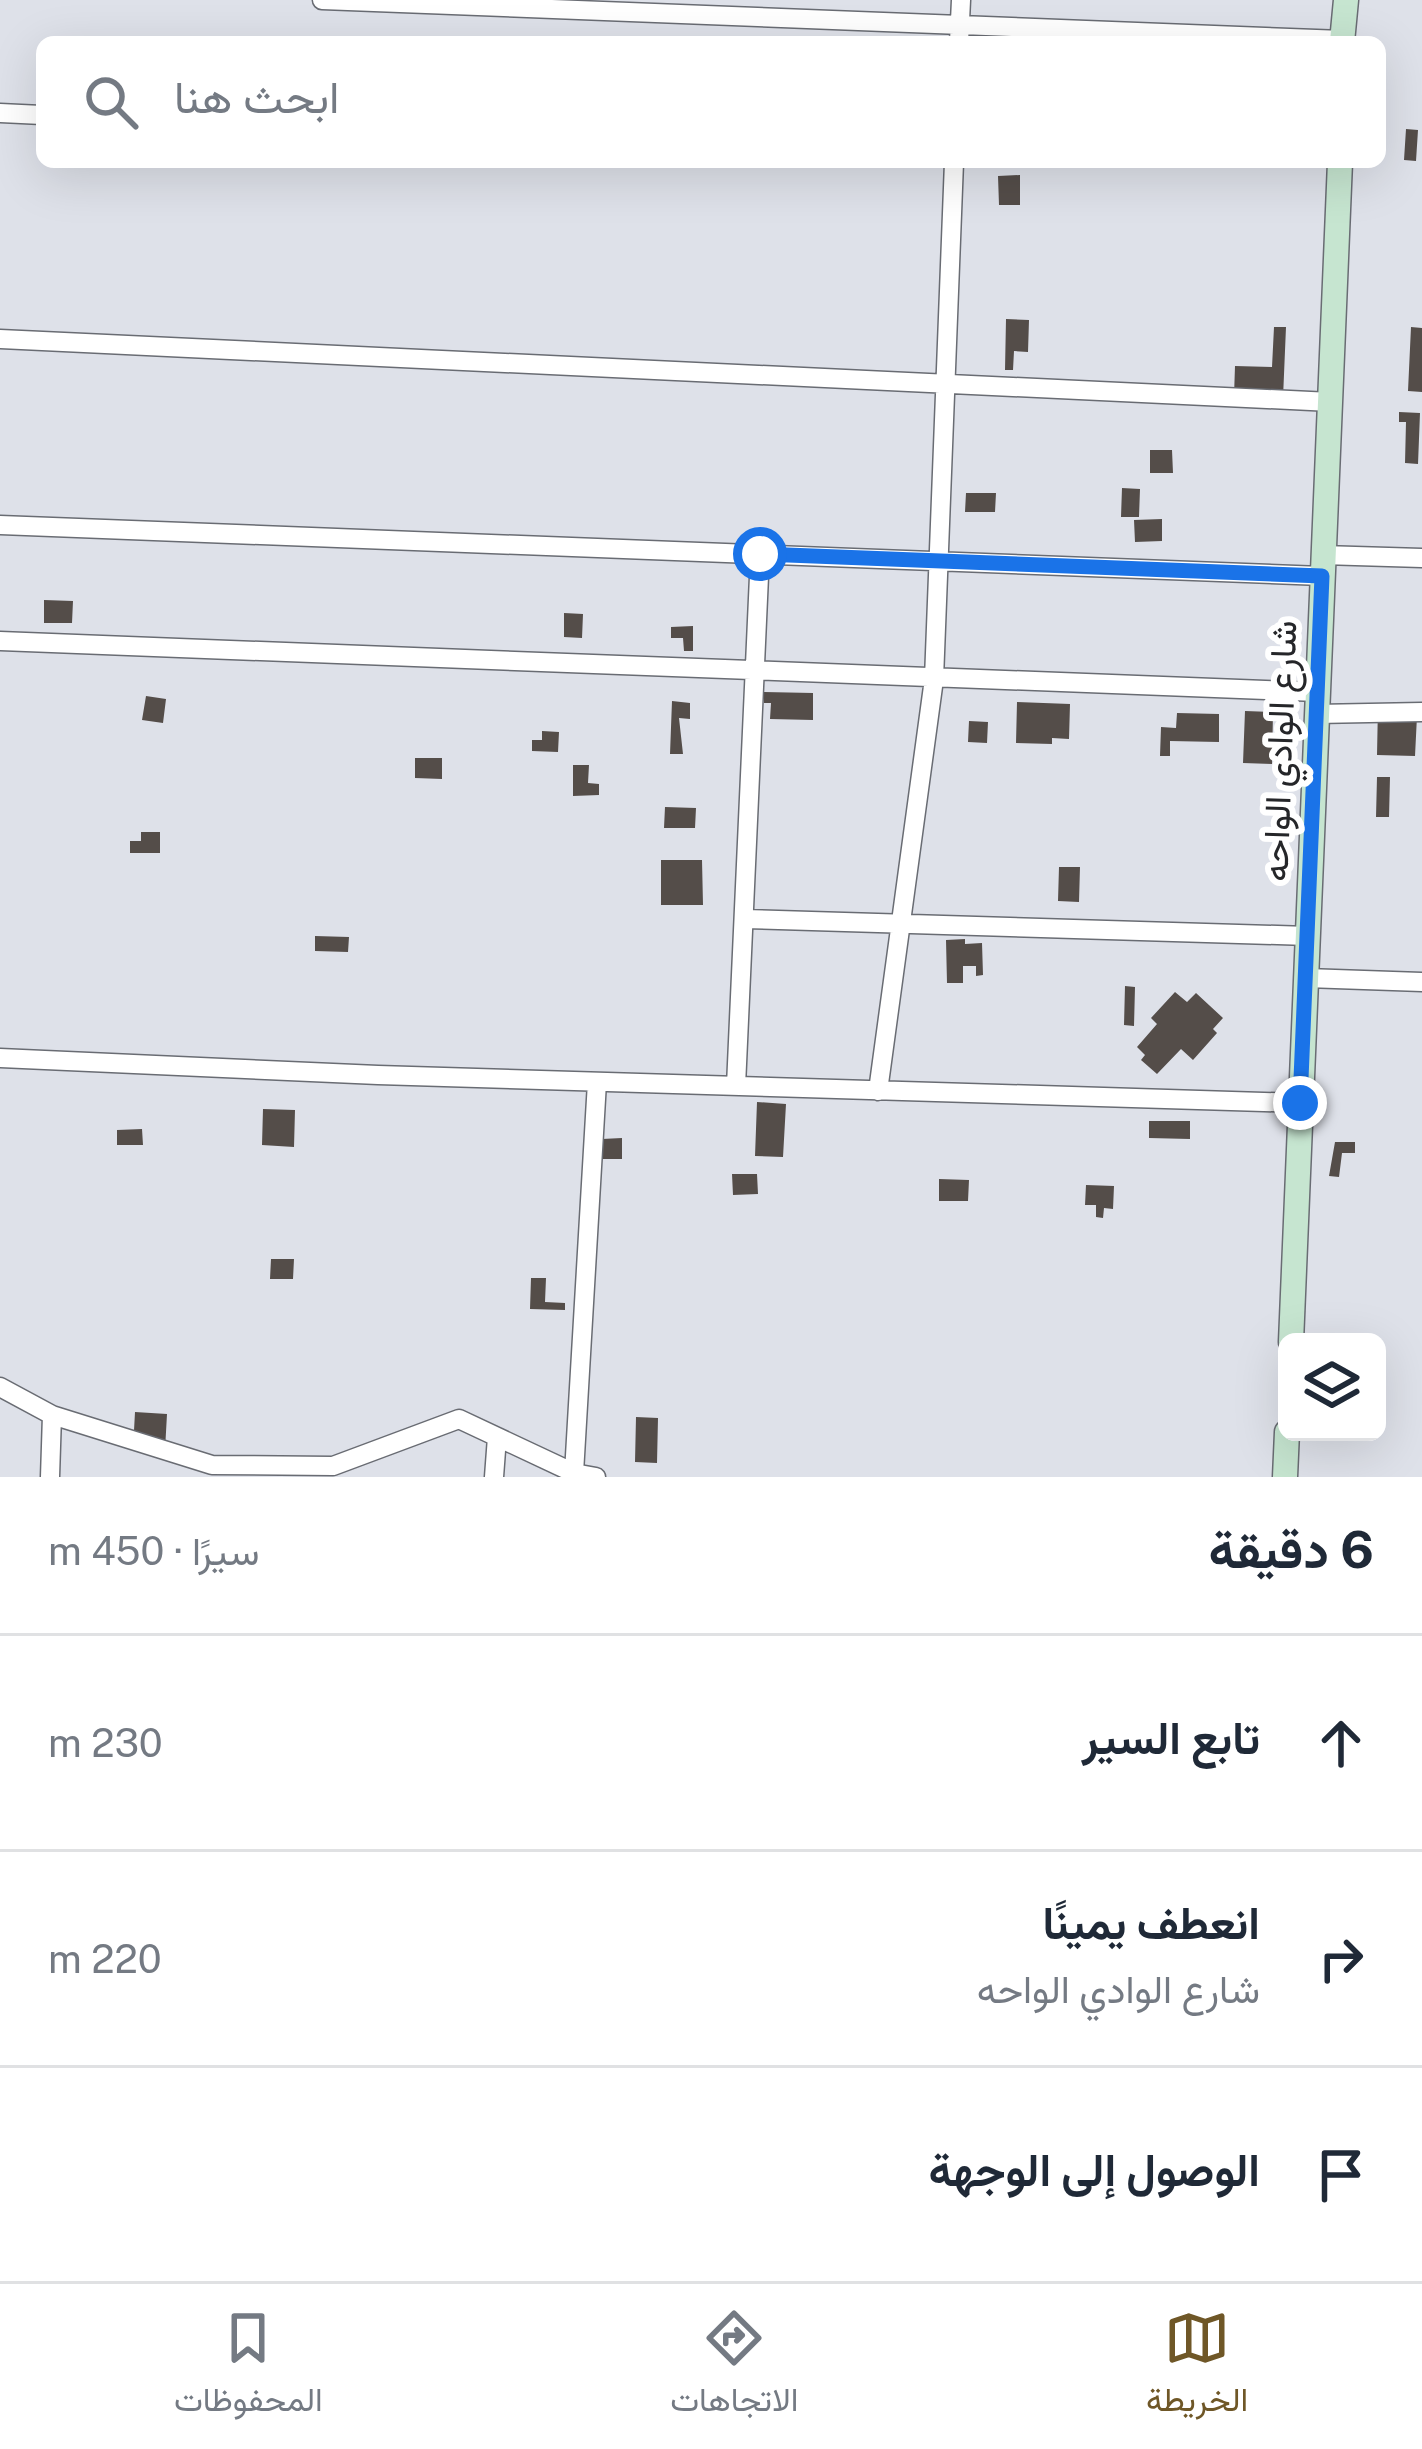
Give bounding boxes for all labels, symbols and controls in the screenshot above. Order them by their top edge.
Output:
search box [36,36,1386,168]
icon: search [78,69,144,135]
text: ابحث هنا [174,70,339,123]
route start [733,527,787,581]
street label: شارع الوادي الواحه [1253,620,1314,883]
route end [1273,1076,1327,1130]
map controls [1278,1333,1386,1441]
button: layers [1278,1333,1386,1441]
text: 6 دقيقة [1209,1520,1374,1579]
text: سيرًا · 450 m [48,1528,260,1574]
icon: ahead [1308,1710,1374,1776]
text: تابع السير [1082,1711,1260,1764]
text: 230 m [48,1720,163,1766]
text: انعطف يمينًا [1042,1896,1260,1949]
icon: right [1308,1926,1374,1992]
text: 220 m [48,1936,162,1982]
text: شارع الوادي الواحه [977,1966,1260,2012]
icon: arrive [1308,2142,1374,2208]
text: الوصول إلى الوجهة [929,2143,1260,2196]
tab: المحفوظات [174,2305,323,2429]
tab: الاتجاهات [670,2305,798,2429]
tab: الخريطة [1146,2305,1248,2429]

